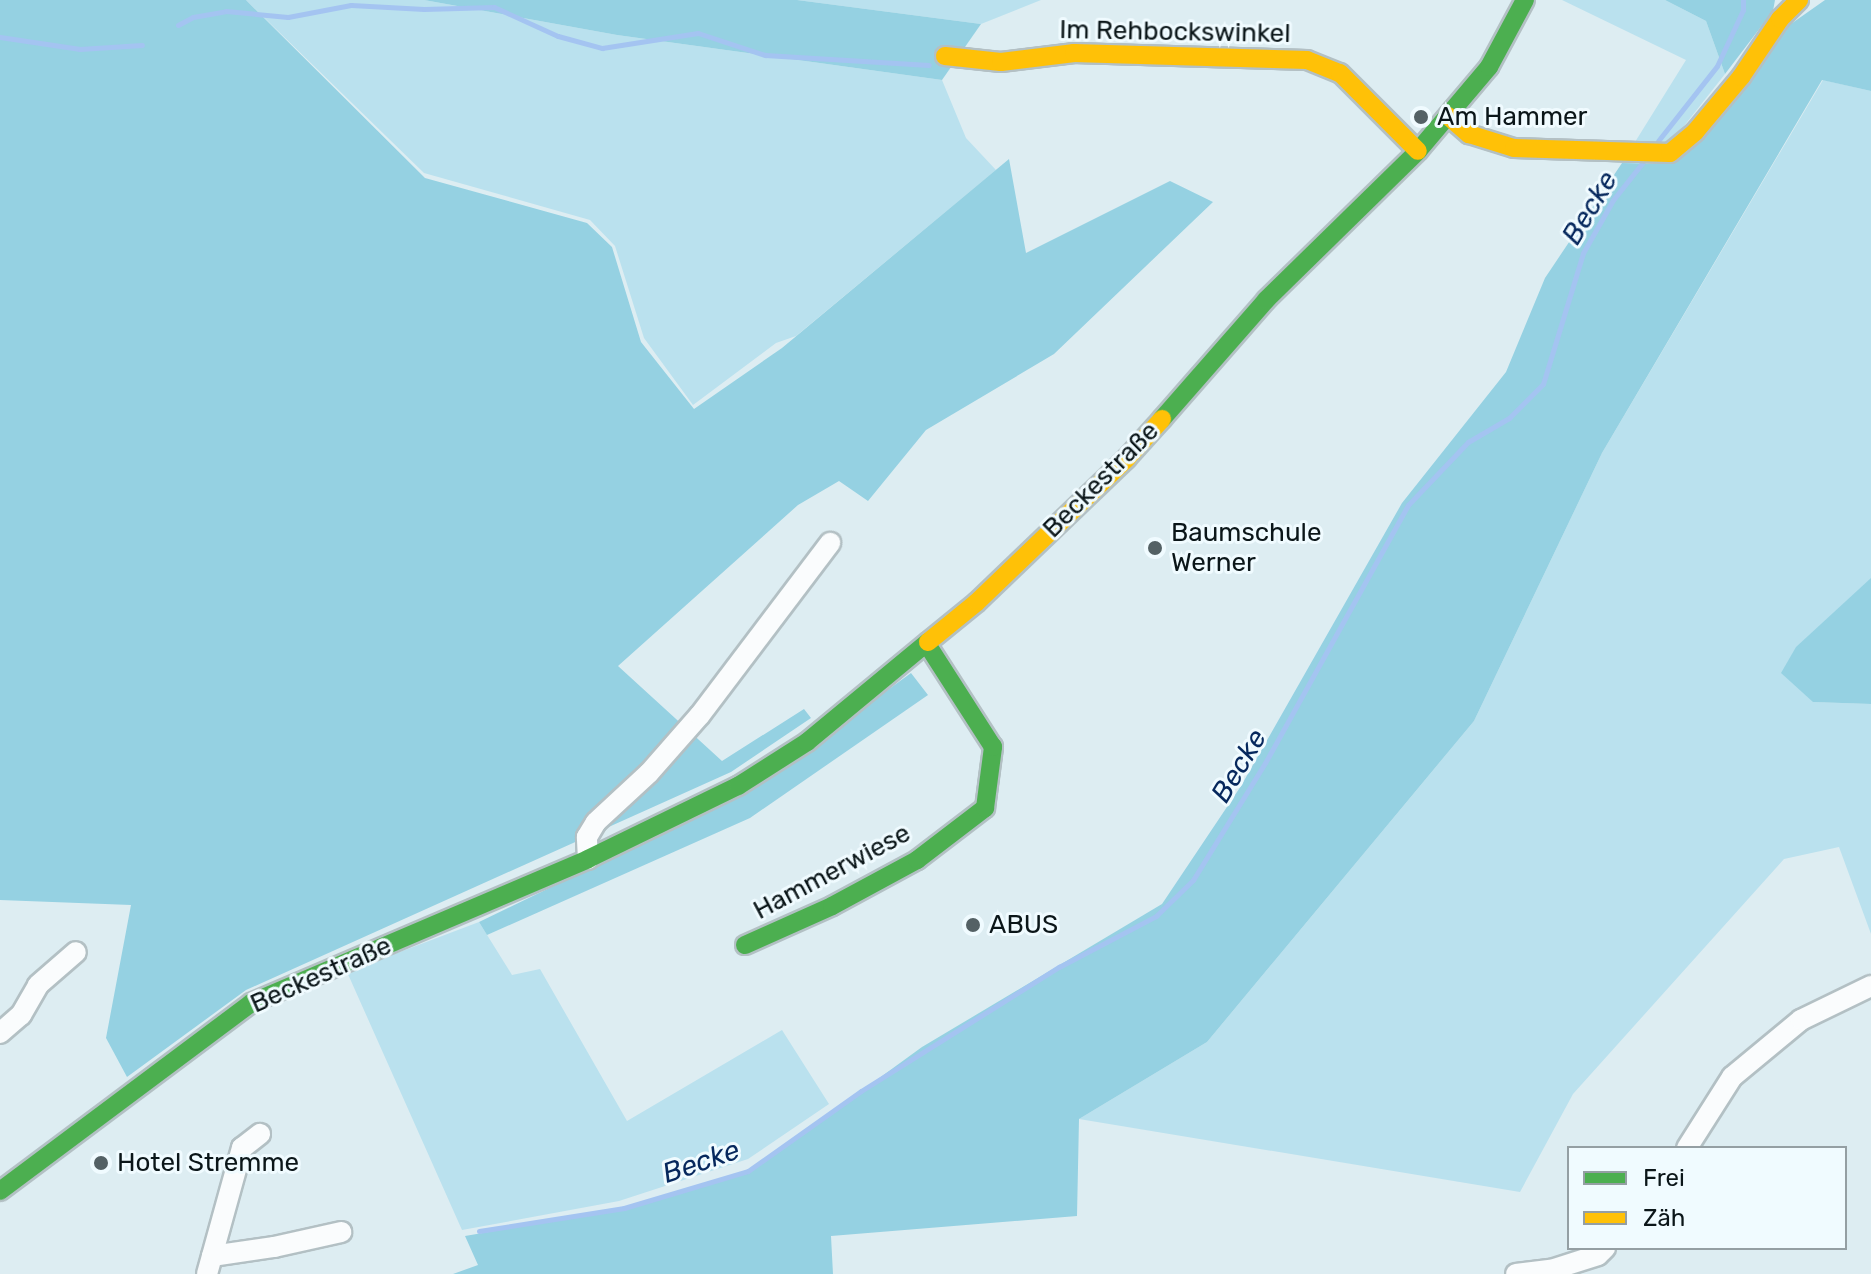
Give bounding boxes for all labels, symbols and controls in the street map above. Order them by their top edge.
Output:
street label: Im Rehbockswinkel [1059,14,1291,50]
place label: Am Hammer [1437,101,1587,133]
marker: Am Hammer [1412,108,1430,126]
water label: Becke [1555,165,1625,251]
street label: Beckestraße [1037,416,1165,544]
place label: Baumschule Werner [1171,517,1321,578]
marker: Baumschule Werner [1146,539,1164,557]
water label: Becke [1204,723,1274,809]
street label: Hammerwiese [748,818,916,926]
place label: ABUS [989,909,1058,941]
marker: ABUS [964,916,982,934]
street label: Beckestraße [246,930,396,1020]
water label: Becke [658,1133,744,1191]
legend [1567,1146,1847,1250]
place label: Hotel Stremme [117,1147,299,1179]
marker: Hotel Stremme [92,1154,110,1172]
text: Frei [1643,1164,1685,1192]
text: Zäh [1643,1204,1685,1232]

